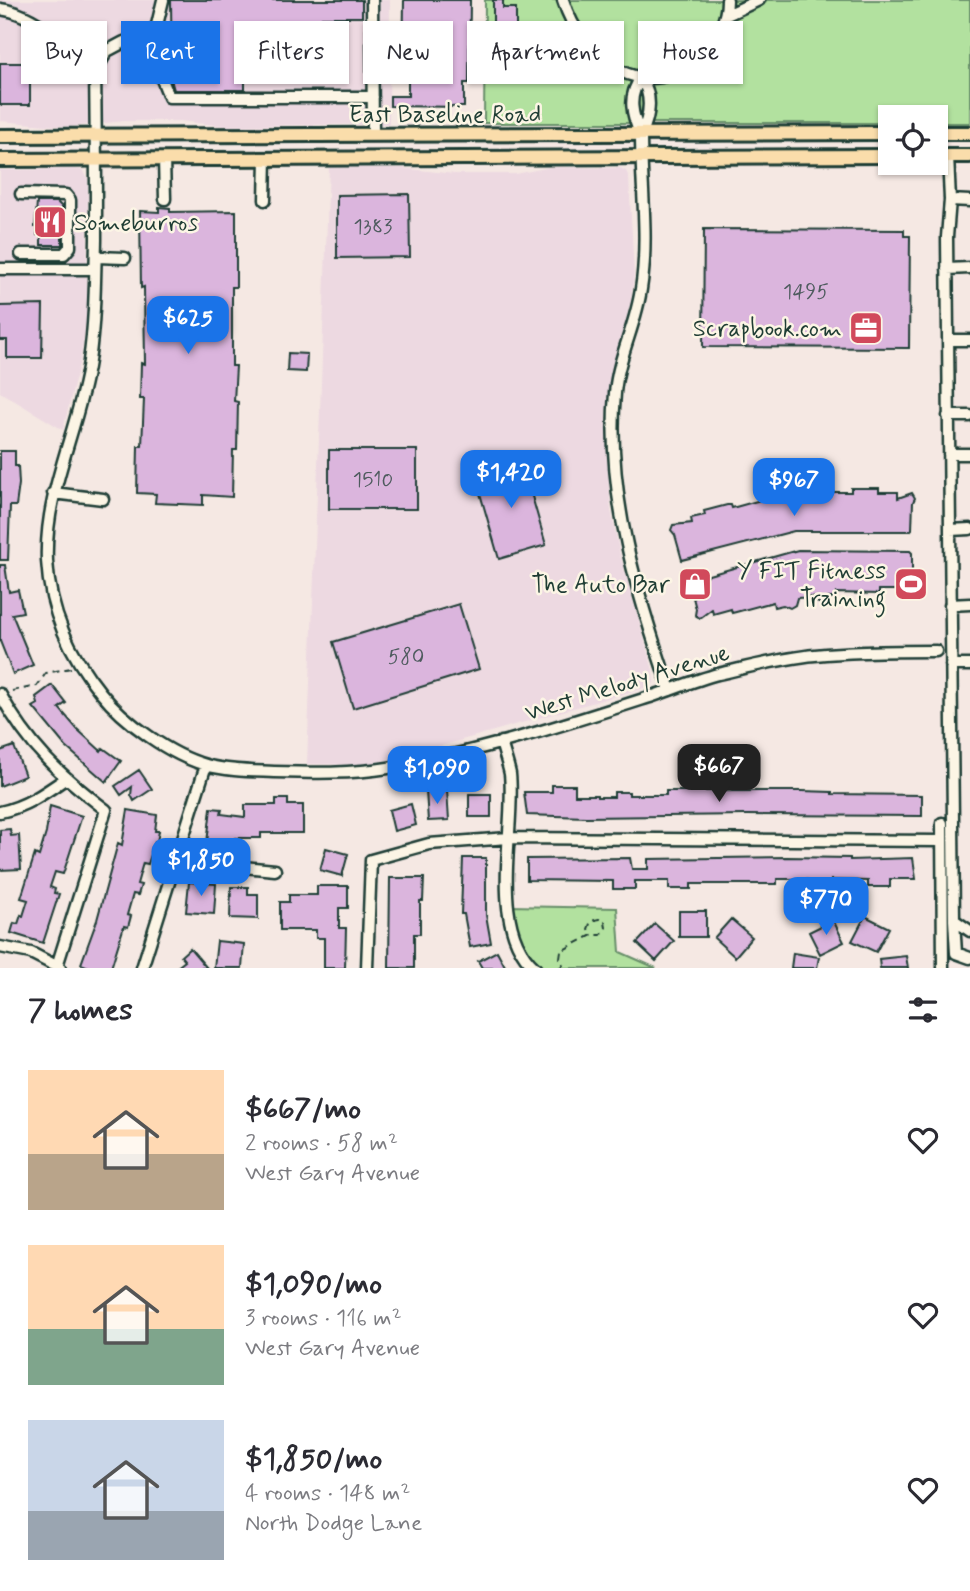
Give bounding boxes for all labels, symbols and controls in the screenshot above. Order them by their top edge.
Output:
chip: Buy [21,21,107,84]
chip: Rent [121,21,220,84]
chip: Filters [234,21,349,84]
chip: New [363,21,453,84]
chip: Apartment [467,21,624,84]
chip: House [638,21,743,84]
street label: East Baseline Road [349,100,541,131]
map controls [878,105,948,175]
button: locate [878,105,948,175]
restaurant icon: Someburros [31,203,69,241]
place label: Someburros [74,208,198,239]
house number: 1383 [353,213,393,241]
house number: 1495 [783,278,829,306]
pin: $625 [147,296,229,356]
text: $625 [163,304,213,334]
office icon: Scrapbook.com [847,309,885,347]
place label: Scrapbook.com [693,314,842,345]
pin: $1,420 [454,450,568,510]
text: $1,420 [476,458,546,488]
pin: $967 [753,458,835,518]
house number: 1510 [353,466,393,494]
text: $967 [769,466,819,496]
place label: Y FIT Fitness Training [737,556,886,618]
shop icon: The Auto Bar [676,565,714,603]
sports icon: Y FIT Fitness Training [892,565,930,603]
place label: The Auto Bar [531,570,671,601]
street label: West Melody Avenue [522,638,733,729]
house number: 580 [388,643,424,671]
pin: $667 [678,744,760,804]
pin: $1,090 [380,746,494,806]
text: $667 [694,752,744,782]
text: $1,090 [404,754,470,784]
pin: $1,850 [144,838,258,898]
text: $1,850 [167,846,235,876]
pin: $770 [785,878,867,937]
text: $770 [800,885,852,915]
text: 7 homes [28,991,133,1030]
icon: filters [904,991,942,1029]
text: $667/mo [245,1090,361,1129]
icon: home [84,1098,168,1182]
icon: heart [904,1121,942,1159]
text: 2 rooms · 58 m² [245,1129,398,1159]
text: West Gary Avenue [245,1159,420,1189]
text: $1,090/mo [245,1265,382,1304]
icon: home [84,1273,168,1357]
icon: heart [904,1296,942,1334]
text: 3 rooms · 116 m² [245,1304,402,1334]
text: West Gary Avenue [245,1334,420,1364]
text: $1,850/mo [245,1440,382,1479]
icon: home [84,1448,168,1532]
icon: heart [904,1471,942,1509]
text: 4 rooms · 148 m² [245,1479,410,1509]
text: North Dodge Lane [245,1509,422,1539]

